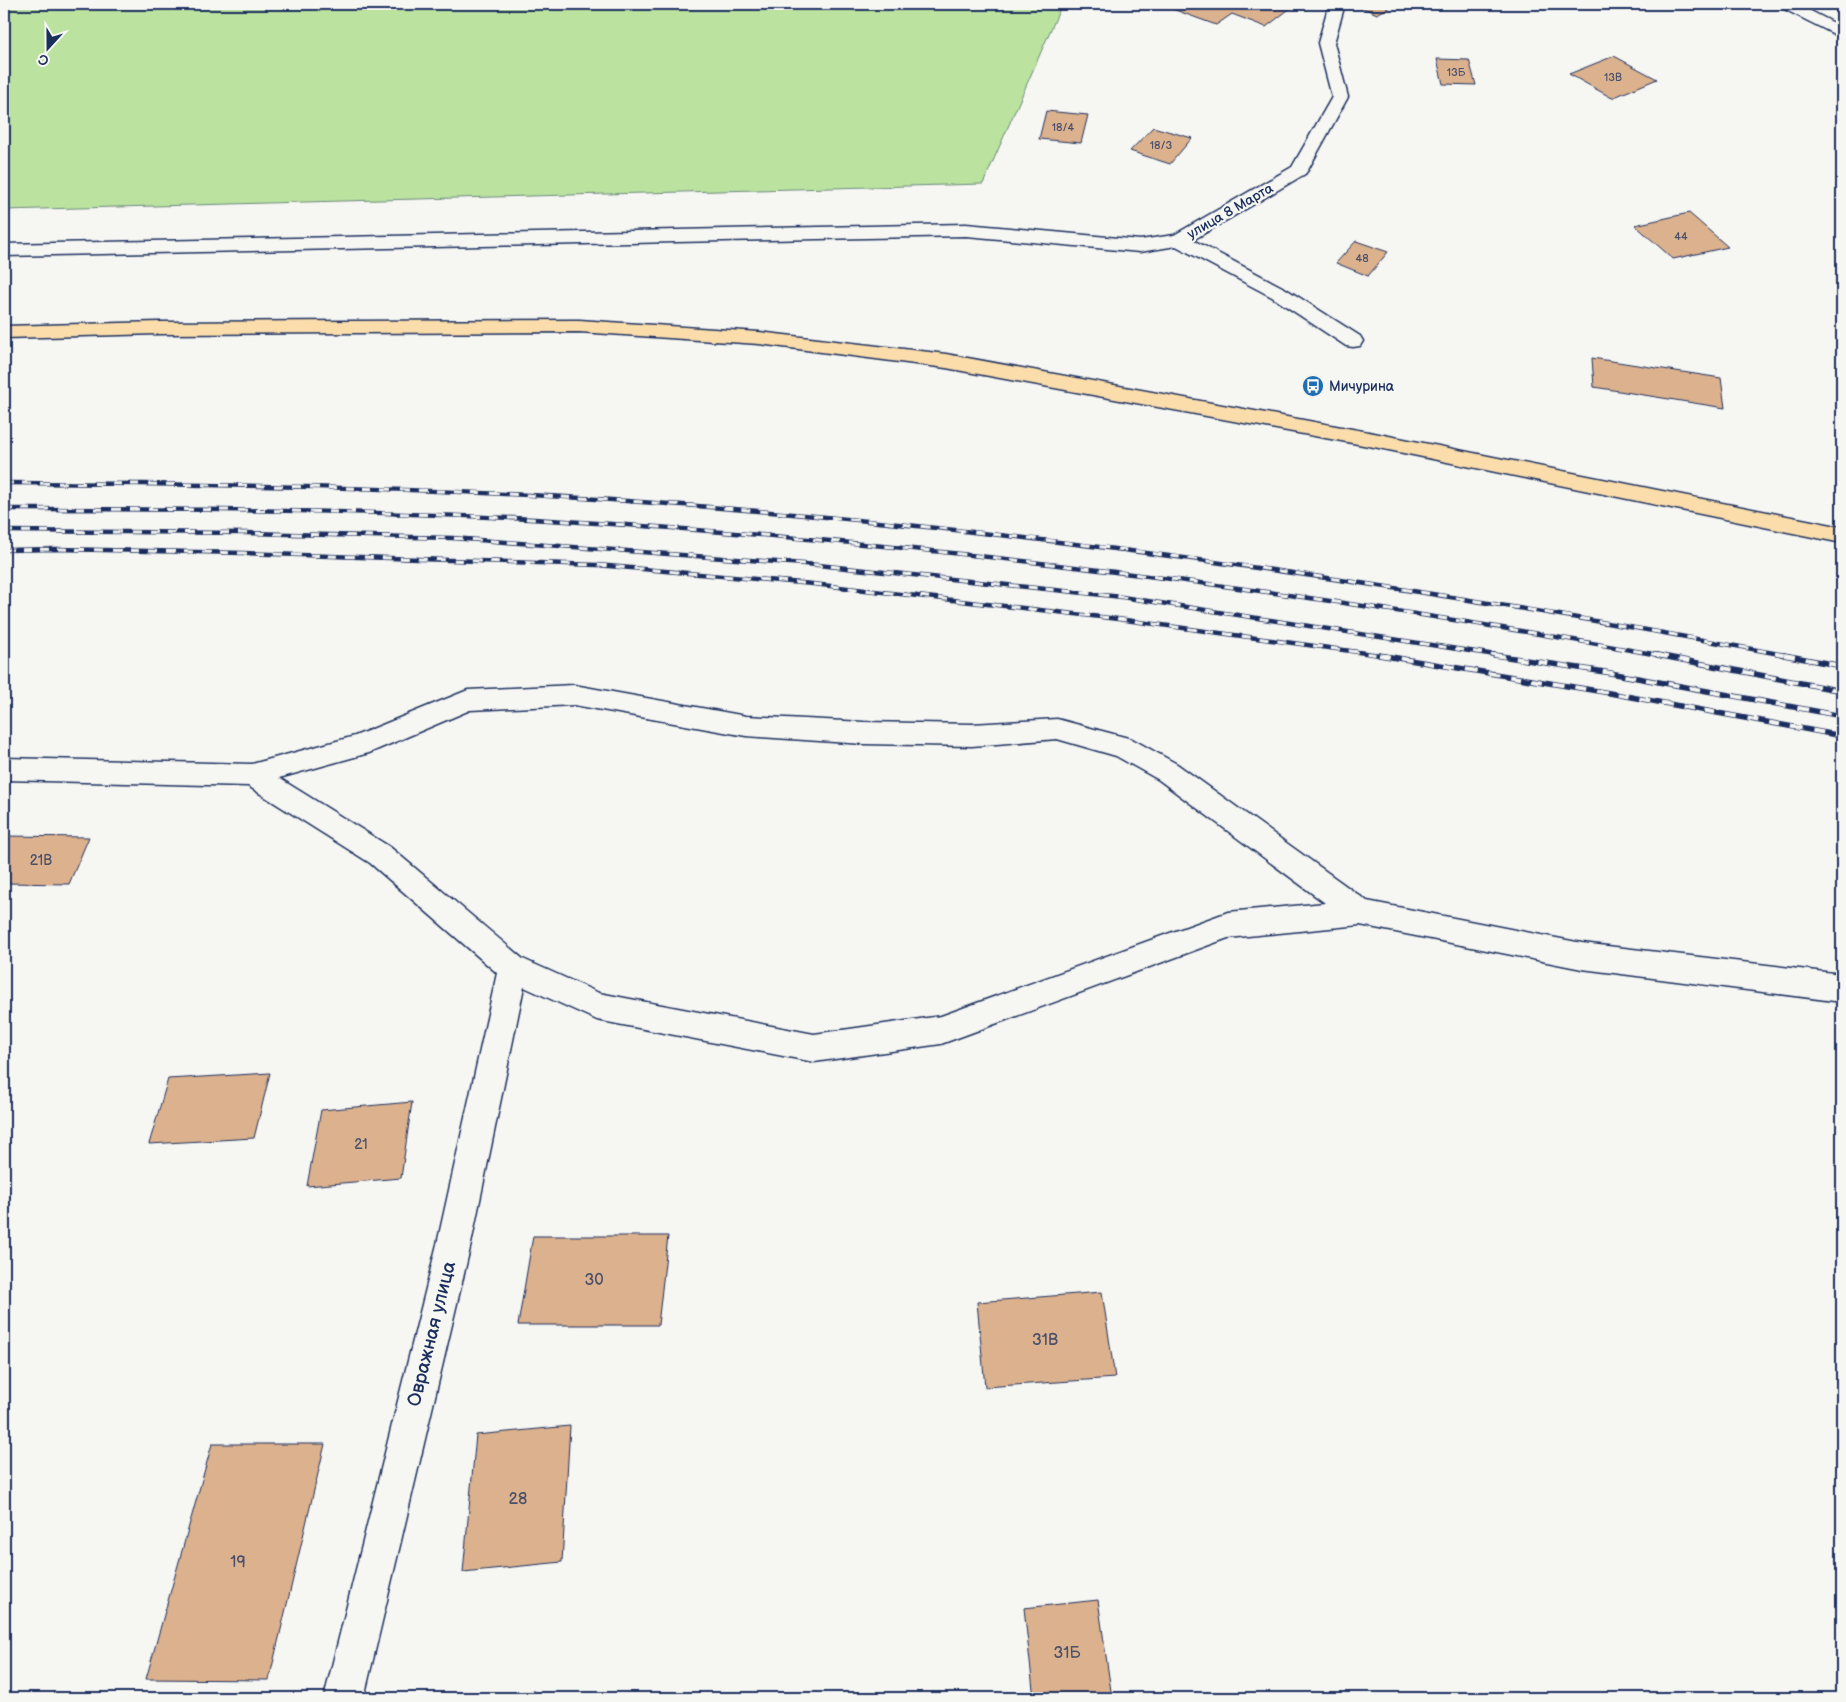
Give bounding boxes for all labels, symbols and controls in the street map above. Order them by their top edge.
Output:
north arrow [22,22,72,72]
text: С [36,50,51,69]
house number: 13Б [1447,66,1466,79]
house number: 13В [1604,71,1622,84]
house number: 18/4 [1052,121,1074,134]
house number: 18/3 [1150,139,1172,152]
street label: улица 8 Марта [1184,179,1277,243]
house number: 44 [1674,230,1688,243]
house number: 48 [1355,252,1369,265]
bus stop icon: Мичурина [1301,374,1325,398]
place label: Мичурина [1329,378,1395,395]
house number: 21В [30,852,52,869]
house number: 21 [354,1136,368,1153]
street label: Овражная улица [403,1259,461,1409]
house number: 30 [584,1271,604,1290]
house number: 31В [1032,1331,1058,1350]
house number: 28 [509,1490,527,1509]
house number: 19 [230,1553,246,1572]
house number: 31Б [1053,1644,1081,1663]

